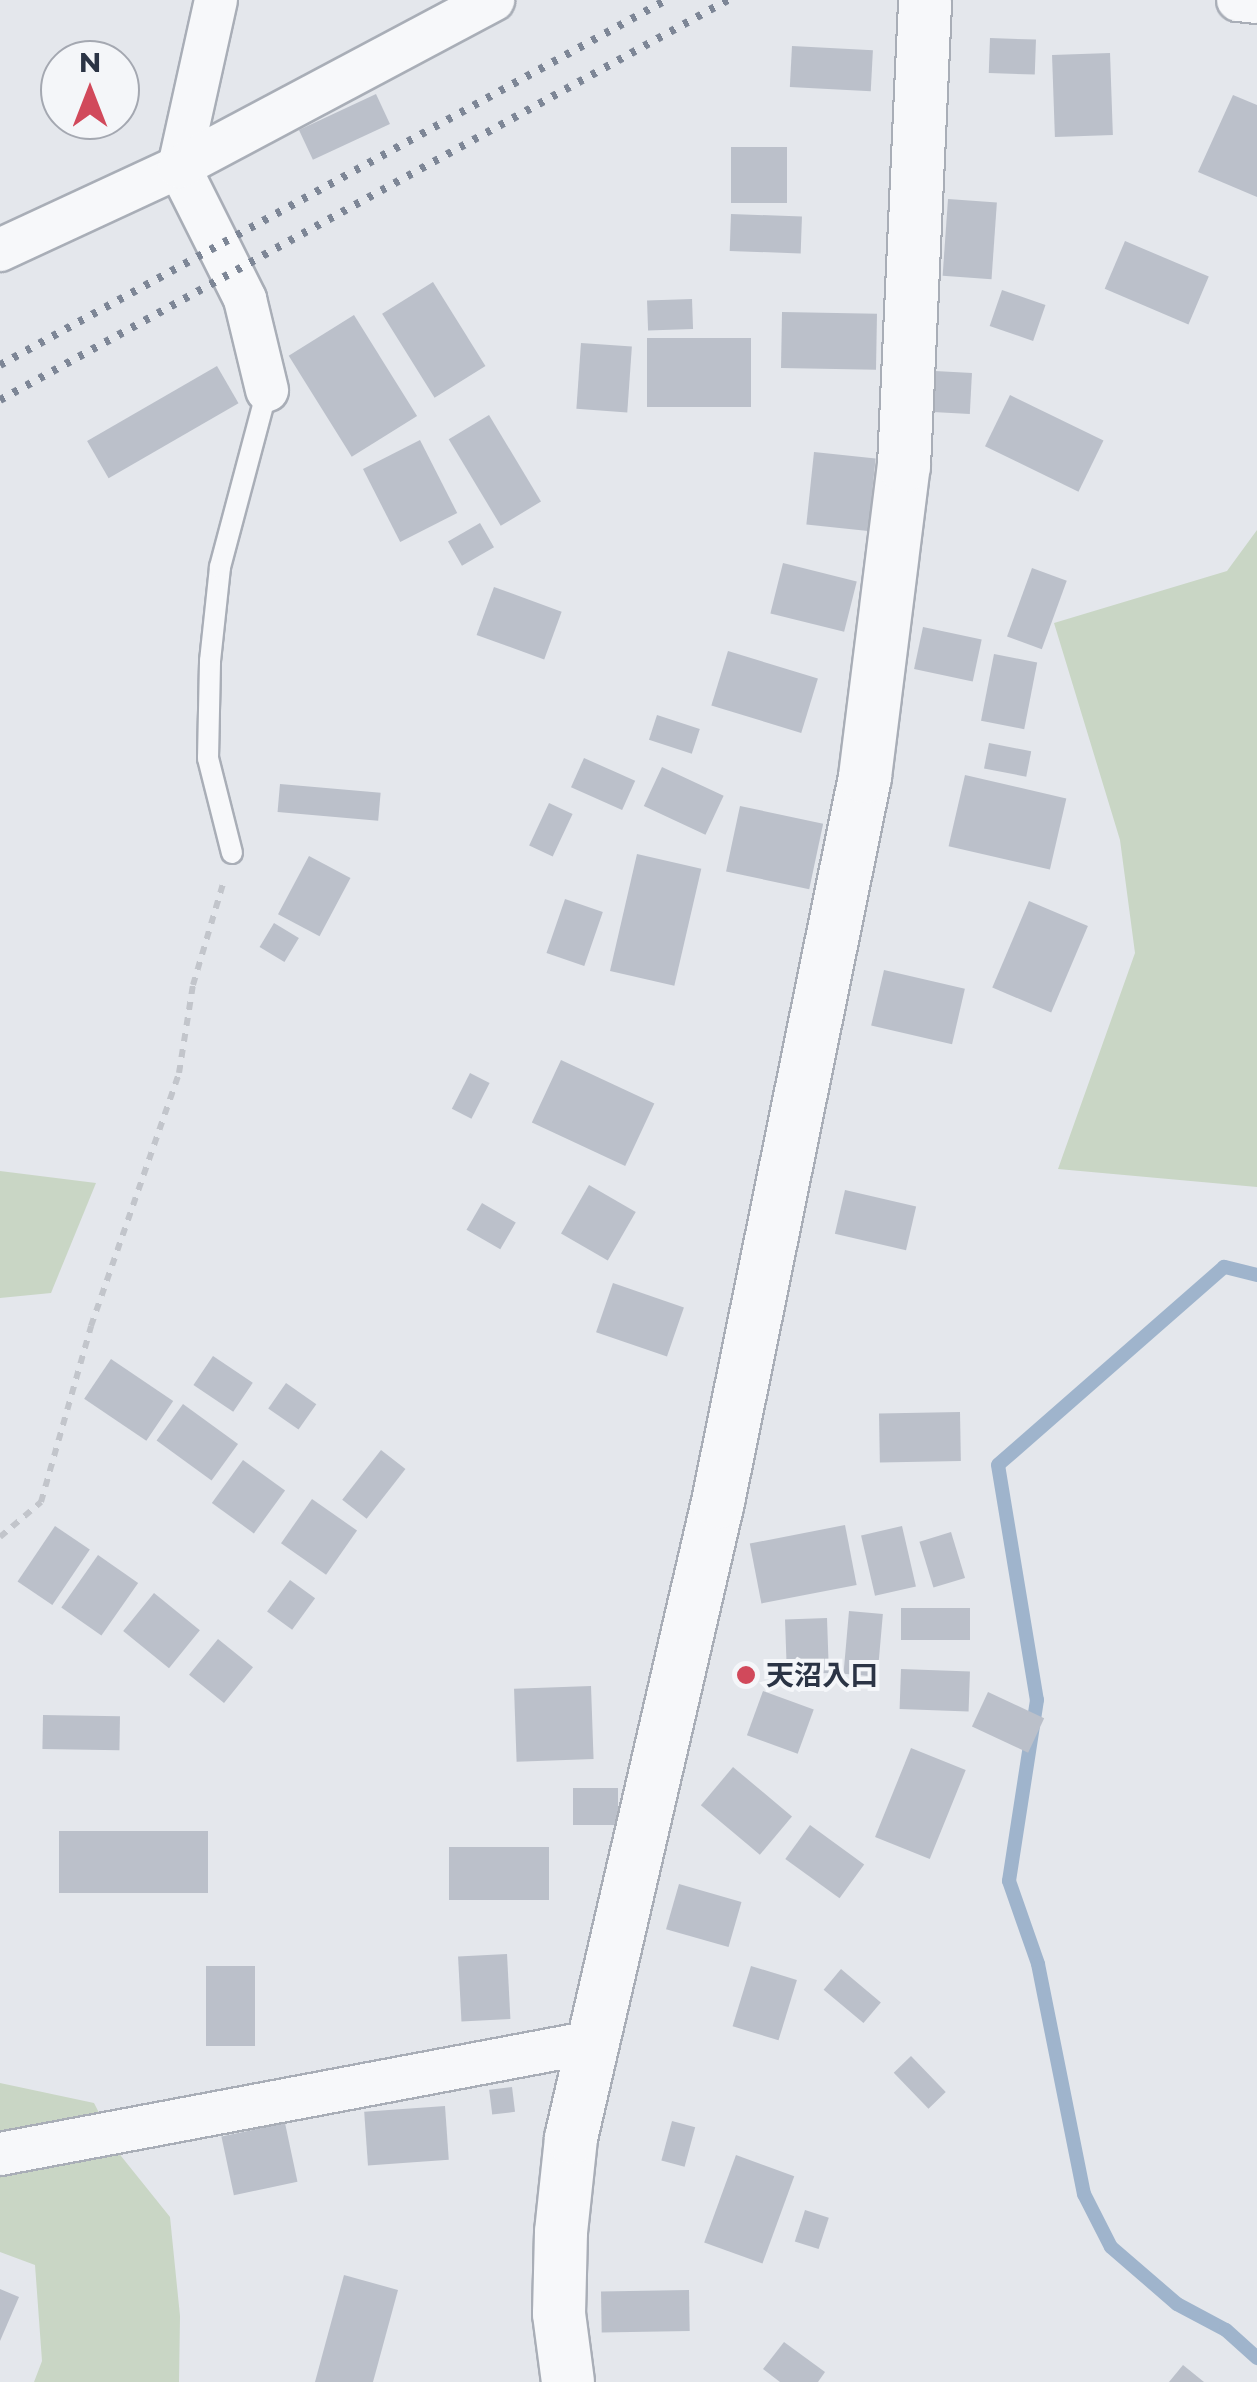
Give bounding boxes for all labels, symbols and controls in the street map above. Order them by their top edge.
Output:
north arrow [40,40,140,140]
text: N [79,45,101,79]
place label: 天沼入口 [766,1658,878,1692]
marker: 天沼入口 [735,1664,757,1686]

